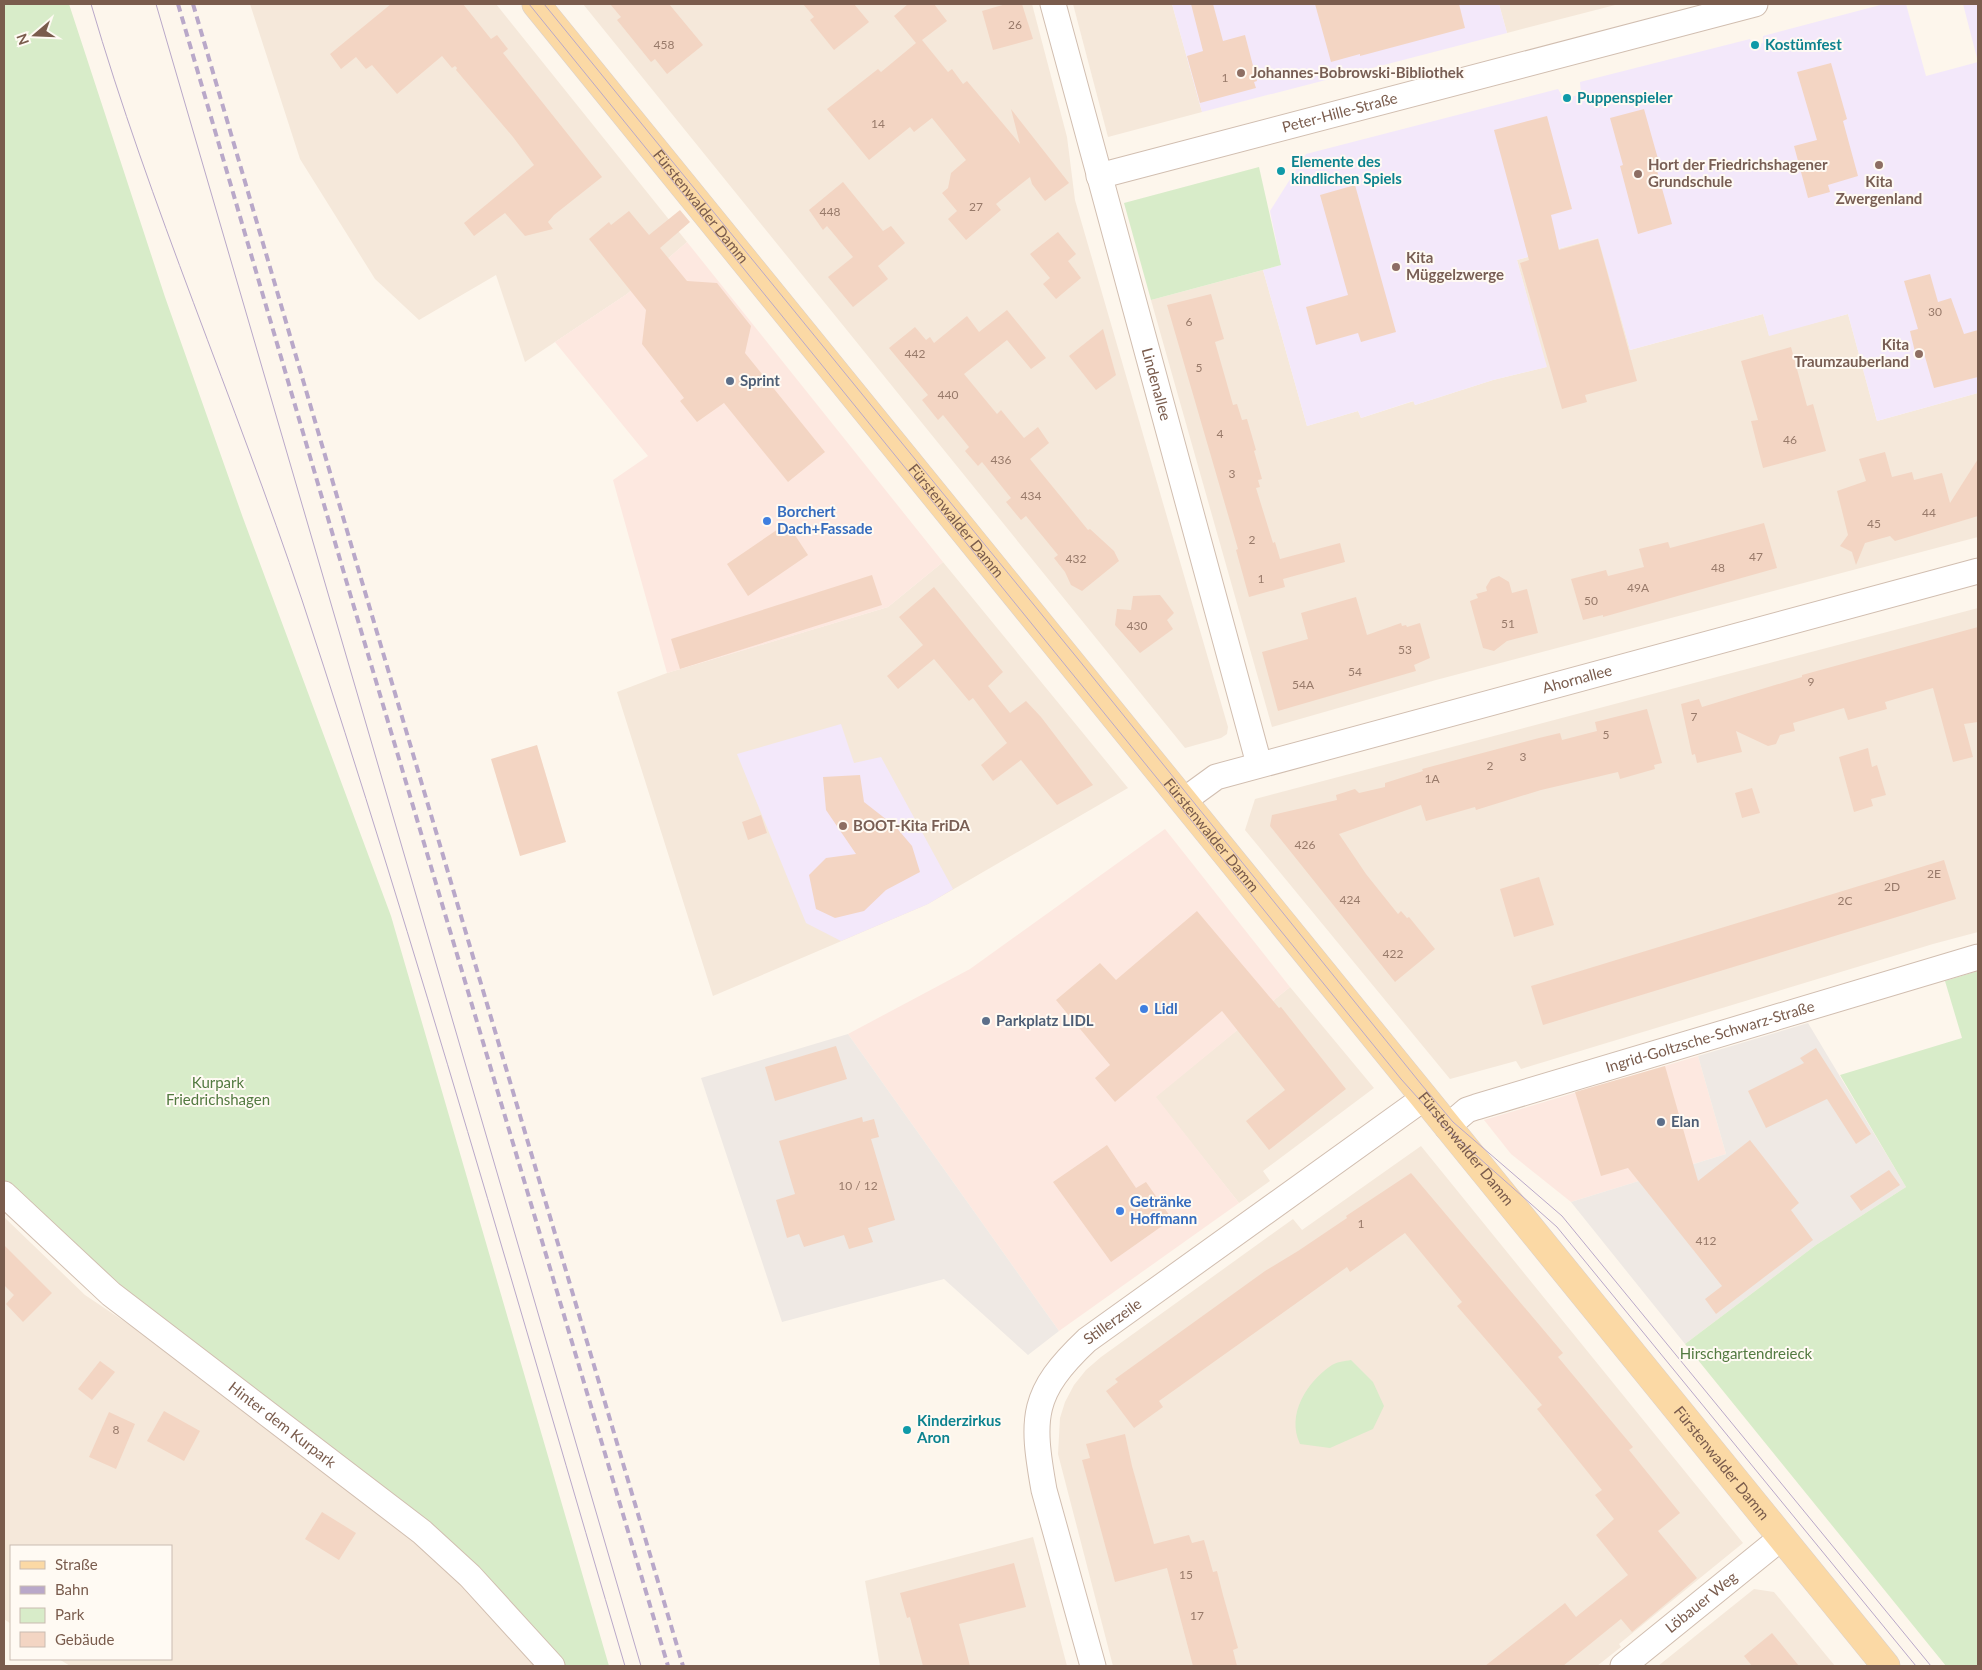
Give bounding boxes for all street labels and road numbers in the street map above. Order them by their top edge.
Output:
street label: Peter-Hille-Straße [1280,88,1399,136]
street label: Fürstenwalder Damm [650,145,753,266]
street label: Lindenallee [1139,346,1176,423]
street label: Fürstenwalder Damm [905,460,1008,581]
street label: Ahornallee [1540,660,1614,696]
street label: Fürstenwalder Damm [1161,774,1264,895]
street label: Ingrid-Goltzsche-Schwarz-Straße [1603,996,1816,1076]
street label: Fürstenwalder Damm [1415,1088,1518,1209]
street label: Stillerzeile [1079,1294,1145,1348]
street label: Hinter dem Kurpark [226,1377,340,1471]
street label: Fürstenwalder Damm [1671,1402,1774,1523]
street label: Löbauer Weg [1661,1567,1740,1636]

